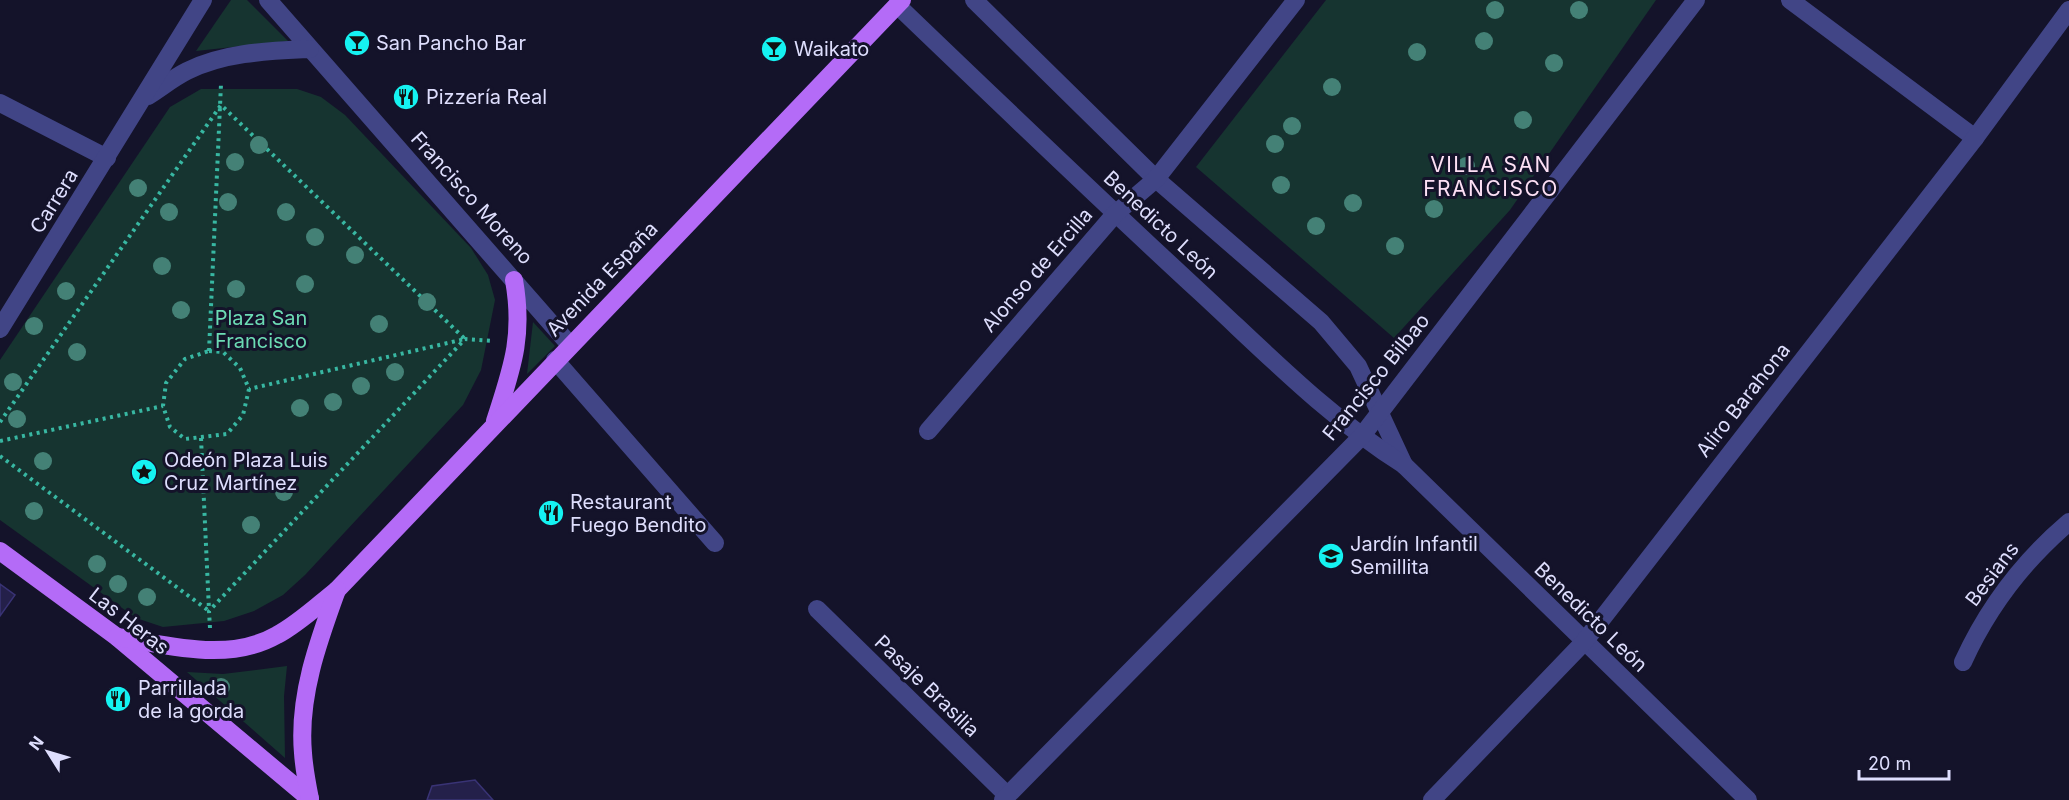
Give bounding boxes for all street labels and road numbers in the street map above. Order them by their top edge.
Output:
street label: Francisco Moreno [406,127,538,269]
street label: Carrera [25,164,83,238]
street label: Benedicto León [1099,166,1223,284]
street label: Alonso de Ercilla [977,203,1097,337]
street label: Avenida España [541,217,663,341]
street label: Francisco Bilbao [1318,309,1434,445]
street label: Aliro Barahona [1691,338,1795,462]
street label: Besians [1960,537,2024,611]
street label: Benedicto León [1530,557,1652,677]
street label: Las Heras [84,582,174,660]
street label: Pasaje Brasilia [870,630,984,742]

